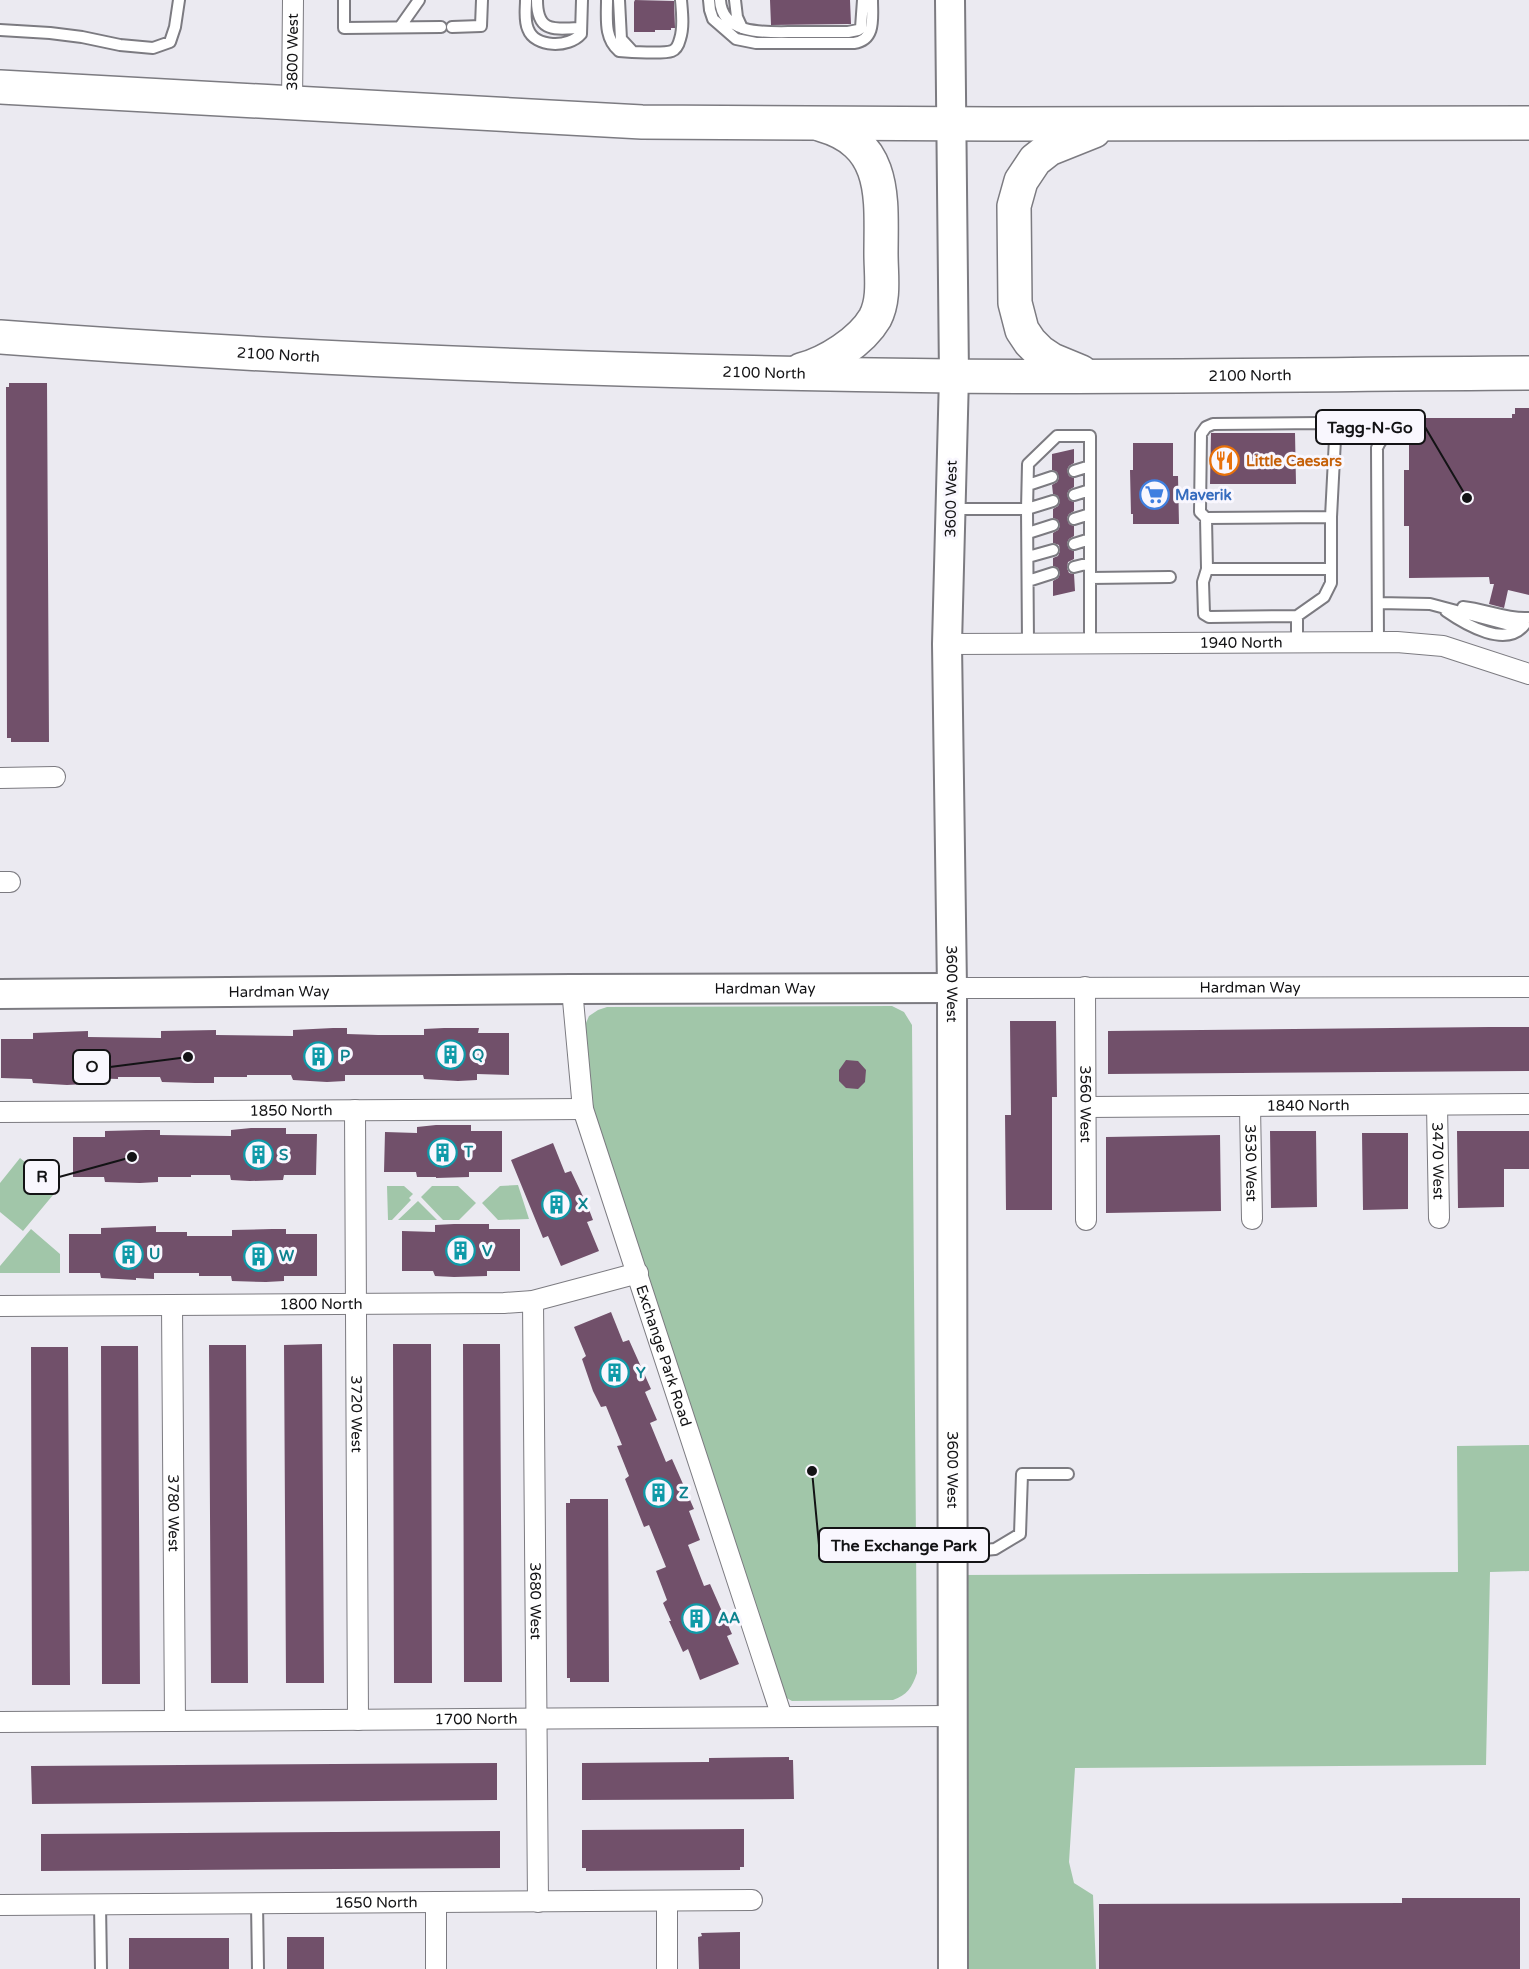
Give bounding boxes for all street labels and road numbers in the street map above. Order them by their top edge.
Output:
street label: 3800 West [283,13,302,91]
street label: 2100 North [236,344,320,366]
street label: 2100 North [722,363,806,383]
street label: 2100 North [1208,366,1292,385]
street label: 3600 West [941,460,961,538]
street label: 1940 North [1199,634,1283,652]
street label: 3600 West [942,945,961,1023]
street label: Hardman Way [1199,978,1300,997]
street label: Hardman Way [714,979,815,998]
street label: Hardman Way [228,982,330,1001]
street label: 3560 West [1076,1065,1095,1143]
street label: 1840 North [1266,1096,1350,1115]
street label: 1850 North [249,1101,333,1120]
street label: 3470 West [1428,1122,1448,1200]
street label: 3530 West [1241,1124,1261,1202]
street label: Exchange Park Road [632,1283,695,1429]
street label: 1800 North [279,1295,363,1313]
street label: 3720 West [347,1375,366,1453]
street label: 3600 West [943,1431,962,1509]
street label: 3780 West [164,1474,183,1552]
street label: 3680 West [526,1562,545,1640]
street label: 1700 North [434,1710,518,1728]
street label: 1650 North [334,1893,418,1912]

